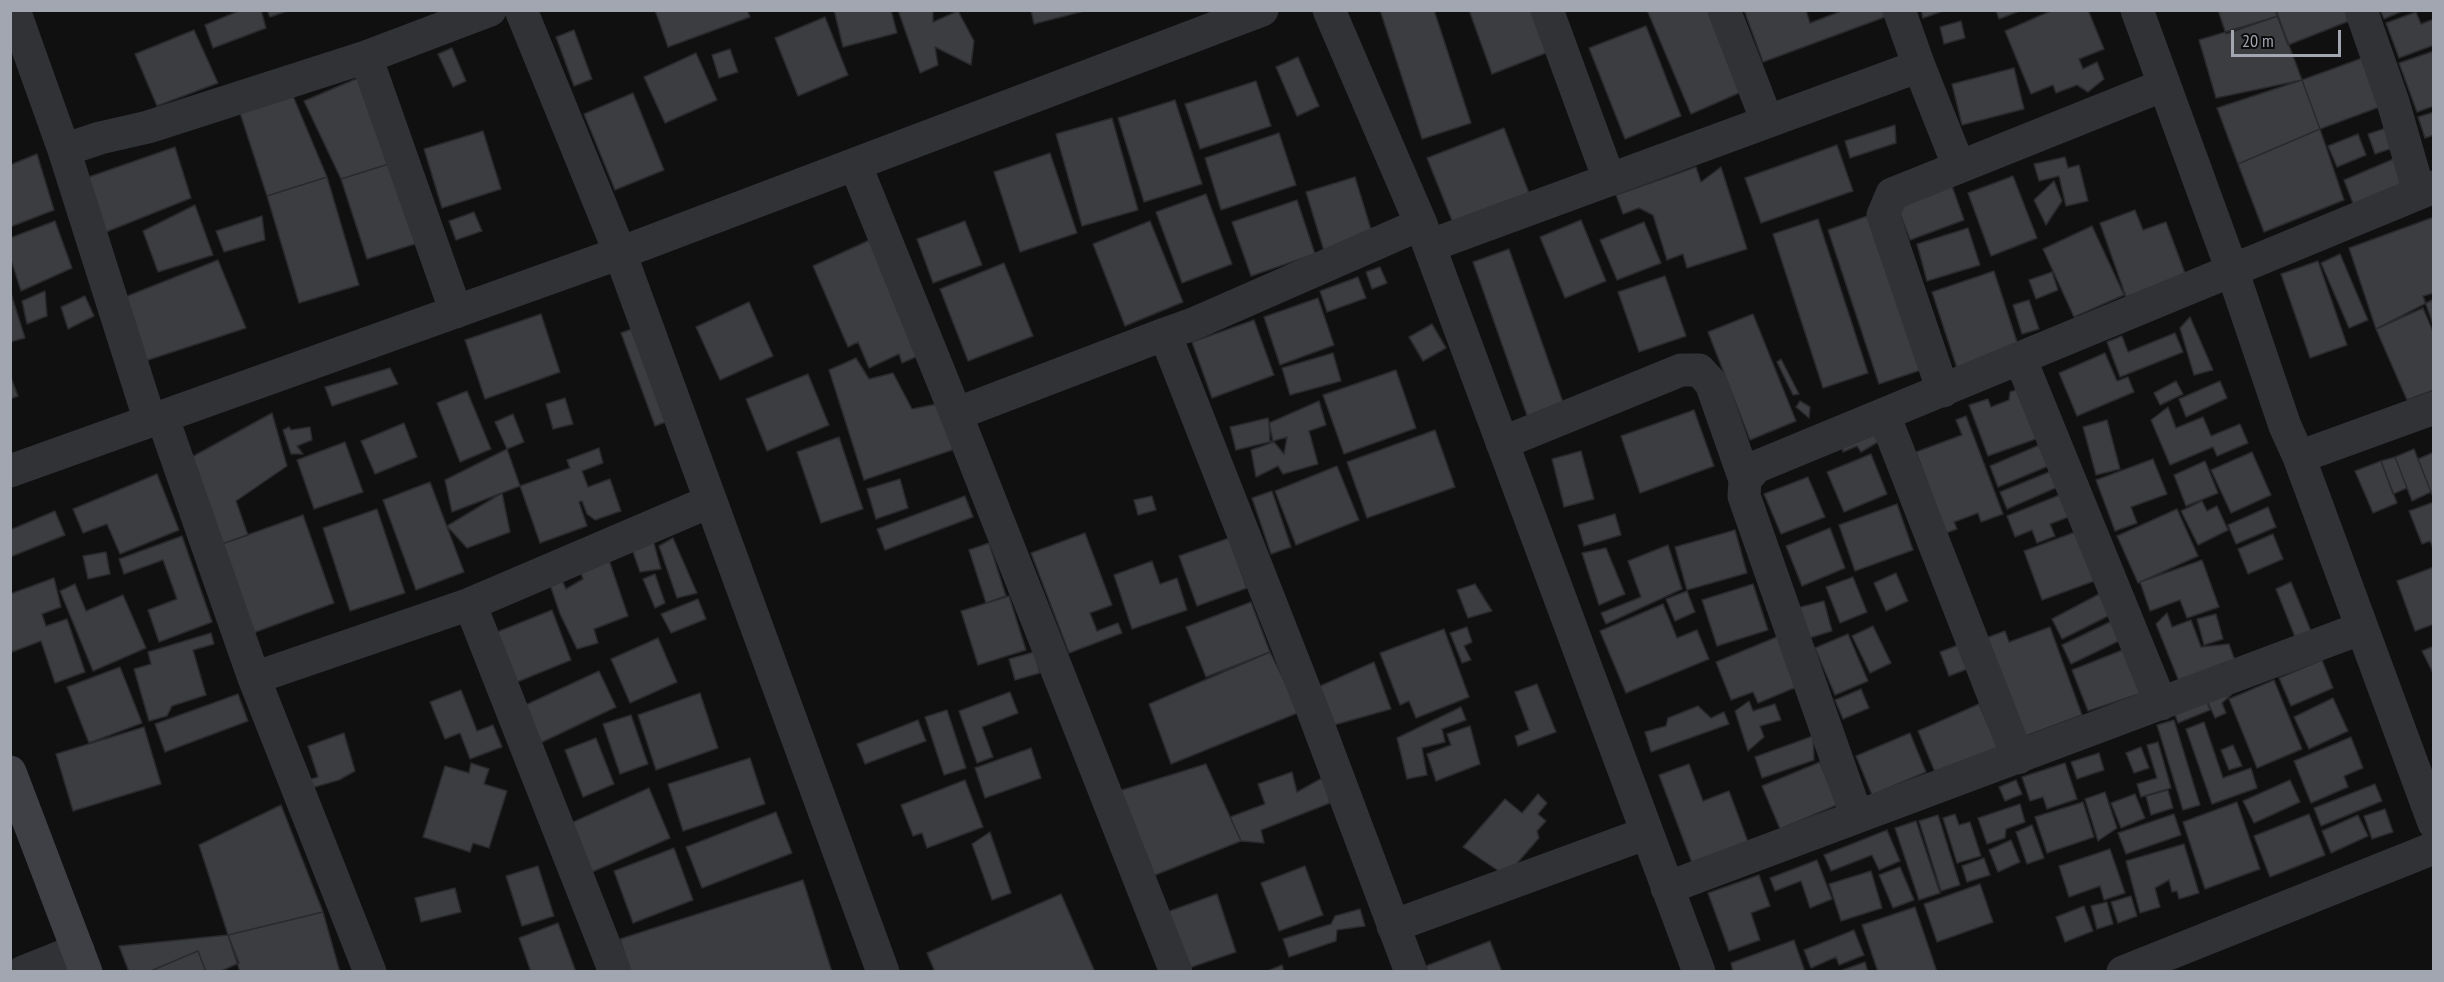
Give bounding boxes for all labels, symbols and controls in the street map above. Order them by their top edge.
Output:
scale bar [2234,18,2344,56]
text: 20 m [2242,29,2274,52]

